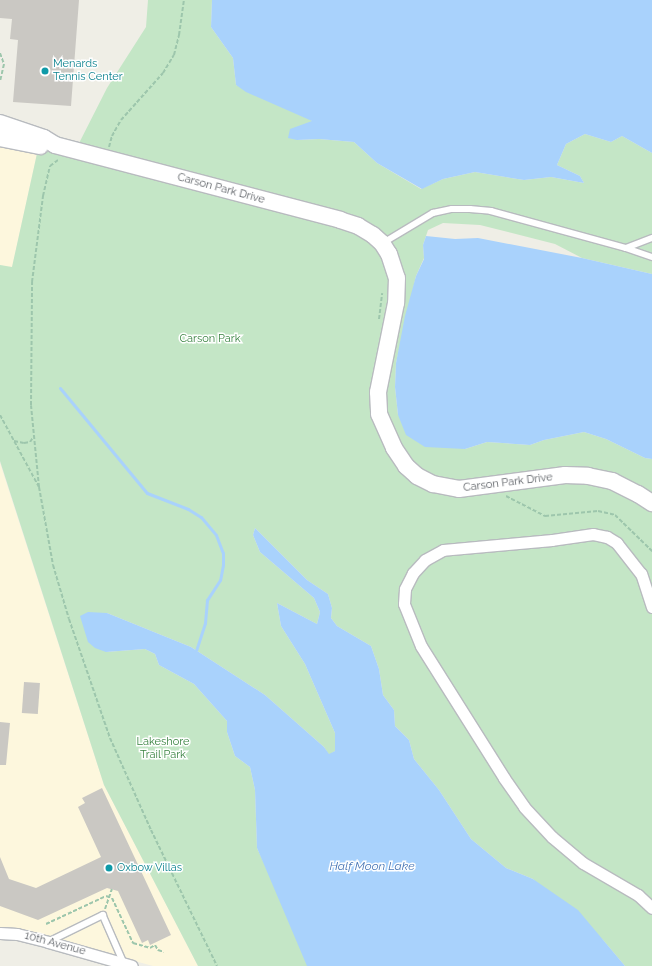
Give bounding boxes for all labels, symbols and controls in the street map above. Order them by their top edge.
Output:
place label: Menards Tennis Center [53,58,123,84]
marker: Menards Tennis Center [40,66,50,76]
street label: Carson Park Drive [176,171,266,207]
park label: Carson Park [180,332,240,346]
street label: Carson Park Drive [463,471,553,495]
park label: Lakeshore Trail Park [137,736,189,762]
water label: Half Moon Lake [329,860,415,874]
place label: Oxbow Villas [117,861,183,875]
marker: Oxbow Villas [104,863,114,873]
street label: 10th Avenue [23,929,87,959]

